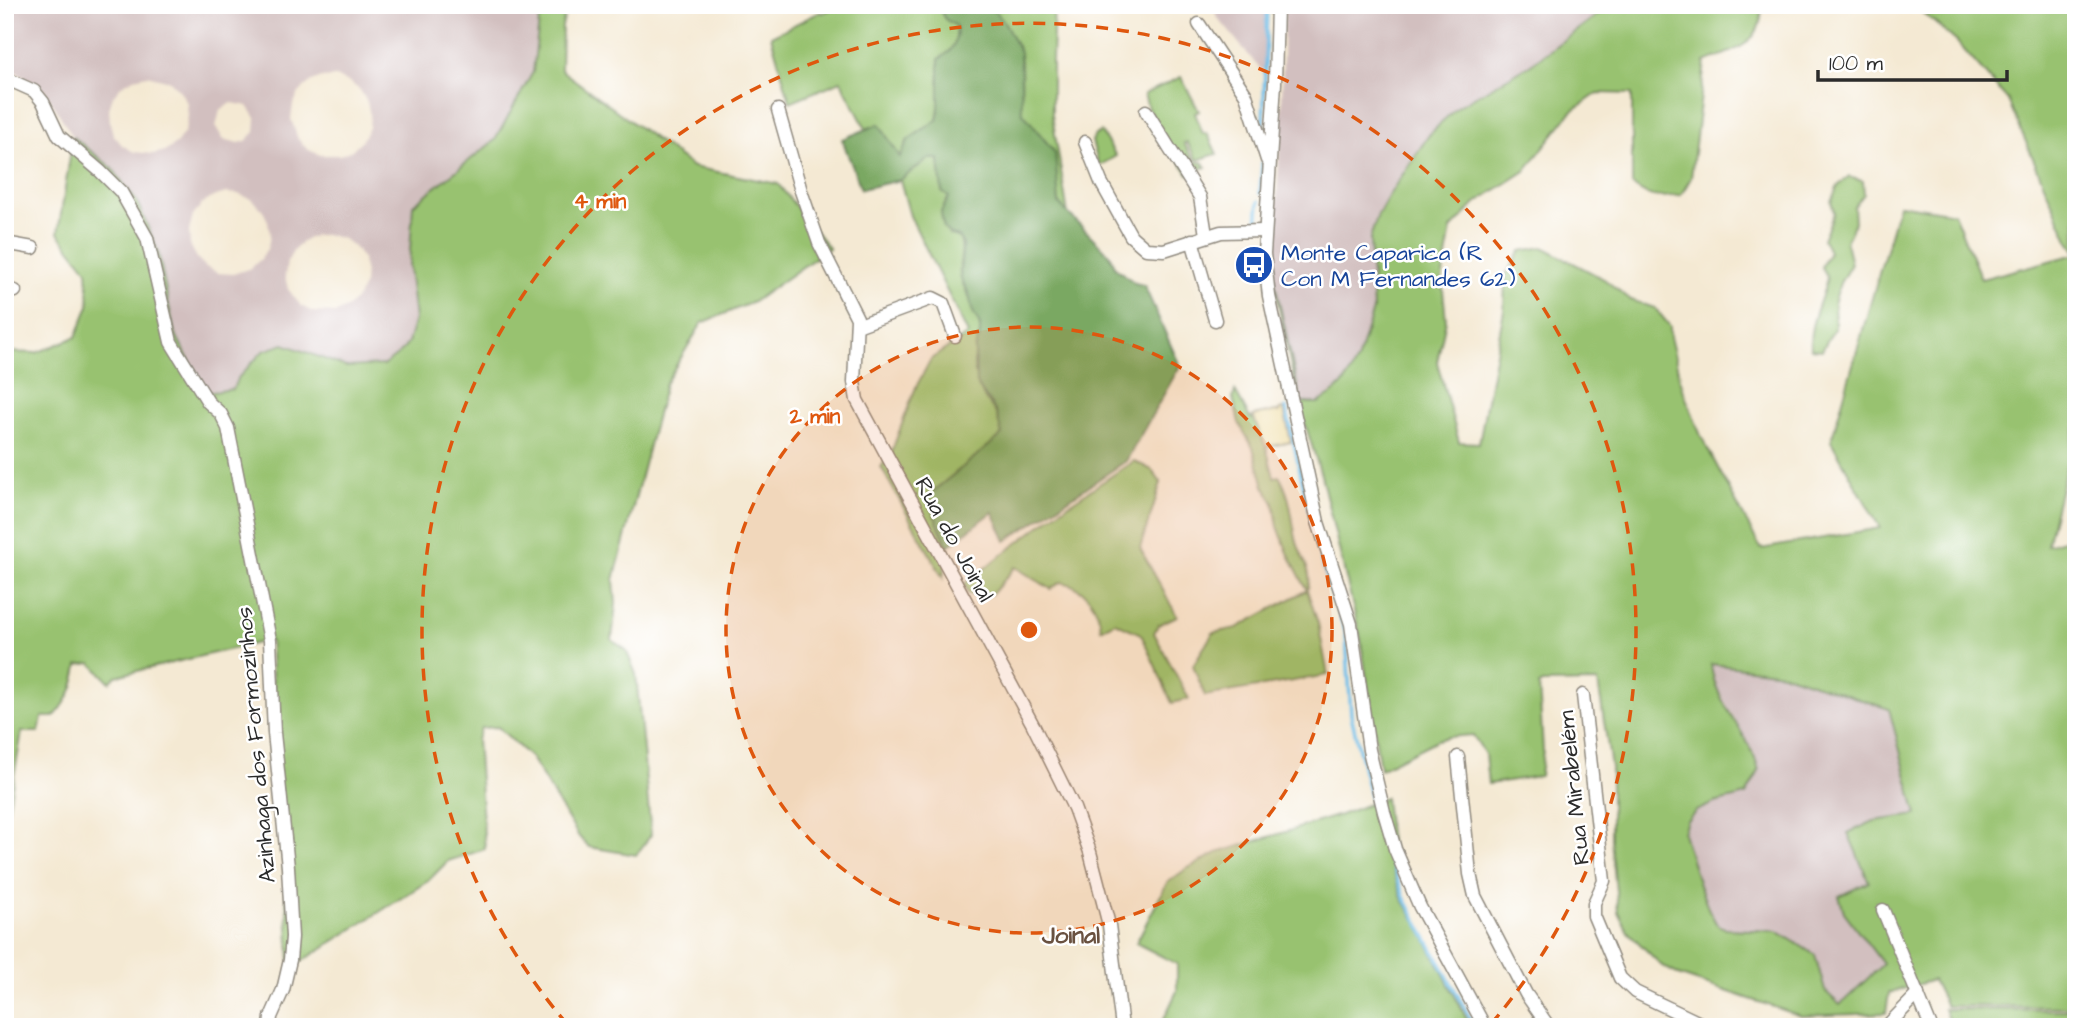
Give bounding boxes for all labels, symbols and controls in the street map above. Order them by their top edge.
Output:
scale bar [1818,38,2008,82]
text: 100 m [1829,49,1884,78]
text: 4 min [574,187,627,216]
place label: Monte Caparica (R Con M Fernandes 62) [1281,237,1516,295]
bus stop icon: Monte Caparica (R Con M Fernandes 62) [1233,244,1275,286]
text: 2 min [789,402,841,431]
street label: Rua do Joinal [907,471,1002,608]
street label: Azinhaga dos Formozinhos [228,605,285,884]
centre of rings [1017,618,1041,642]
street label: Rua Mirabelém [1550,709,1598,867]
district label: Joinal [1041,919,1100,953]

